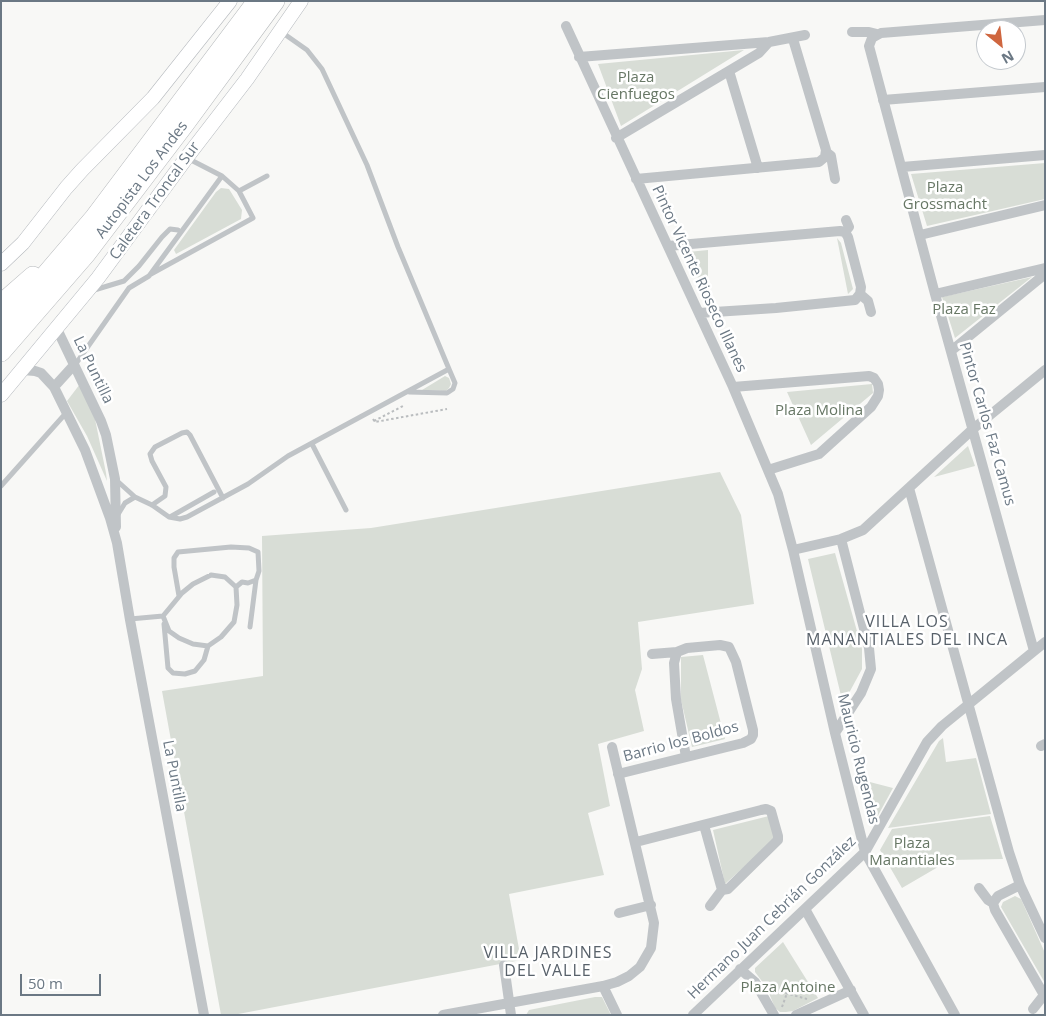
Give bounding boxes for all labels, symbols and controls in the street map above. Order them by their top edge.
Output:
north arrow [976,20,1026,70]
text: N [998,47,1018,69]
park label: Plaza Cienfuegos [597,69,675,104]
street label: Autopista Los Andes [92,118,192,242]
street label: Caletera Troncal Sur [106,138,204,264]
park label: Plaza Grossmacht [903,179,987,214]
street label: Pintor Vicente Rioseco Illanes [648,183,750,375]
park label: Plaza Faz [932,301,996,319]
street label: La Puntilla [69,333,117,407]
street label: Pintor Carlos Faz Camus [955,340,1019,508]
park label: Plaza Molina [775,402,863,420]
district label: VILLA LOS MANANTIALES DEL INCA [803,612,1011,650]
street label: Mauricio Rugendas [833,692,883,826]
street label: Barrio los Boldos [621,718,741,766]
street label: La Puntilla [158,739,190,813]
street label: Hermano Juan Cebrián González [684,833,860,1003]
park label: Plaza Manantiales [869,835,955,870]
district label: VILLA JARDINES DEL VALLE [482,943,614,981]
scale bar [22,964,104,996]
text: 50 m [28,973,63,993]
park label: Plaza Antoine [741,979,835,997]

